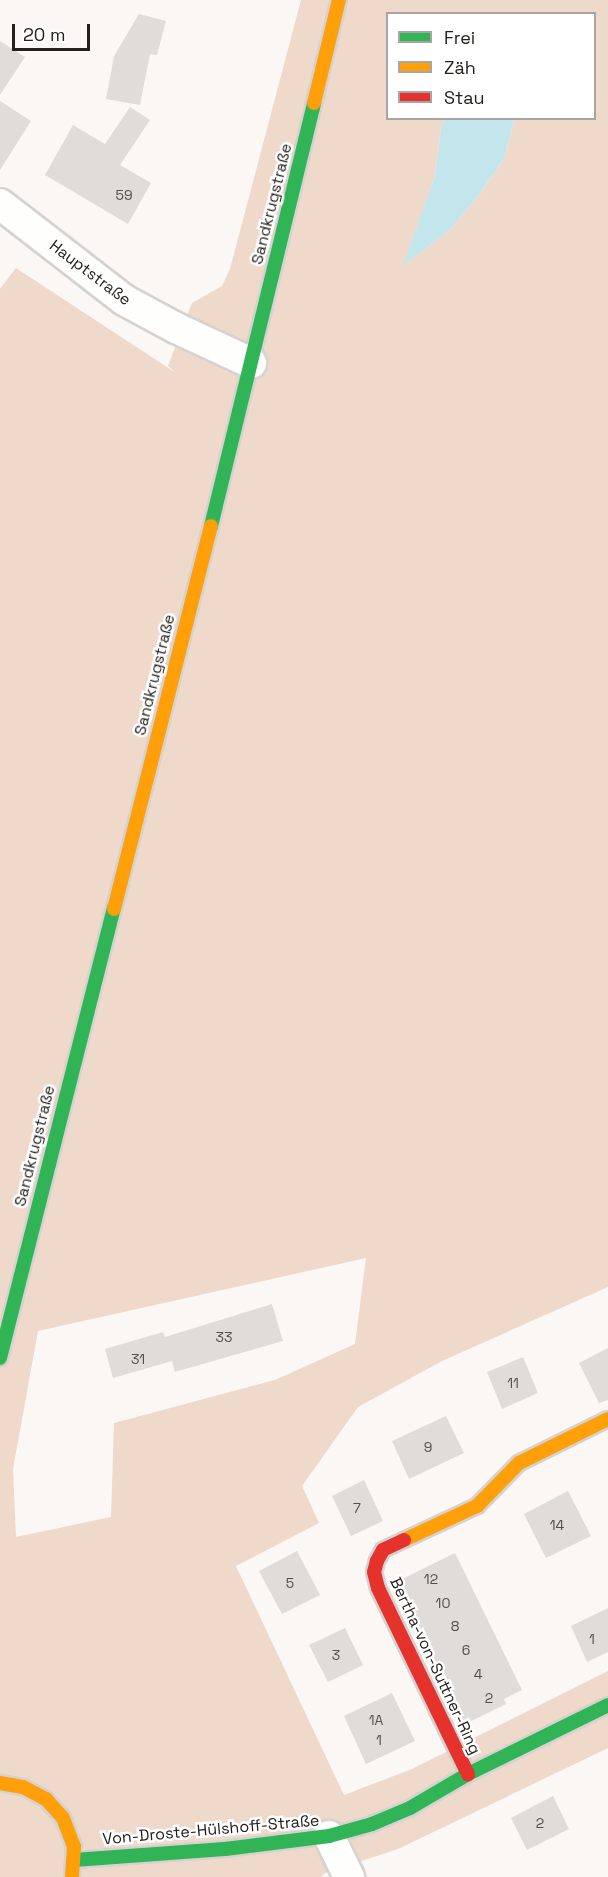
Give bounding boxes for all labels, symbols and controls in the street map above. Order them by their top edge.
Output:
scale bar [15,12,93,50]
legend [386,12,596,120]
text: 20 m [23,23,66,46]
text: Frei [444,26,475,49]
text: Zäh [444,56,476,79]
text: Stau [444,86,484,109]
street label: Sandkrugstraße [248,142,296,266]
house number: 59 [116,187,132,203]
street label: Hauptstraße [46,236,134,310]
street label: Sandkrugstraße [131,613,179,737]
street label: Sandkrugstraße [11,1084,59,1208]
house number: 33 [216,1329,232,1345]
house number: 31 [131,1351,145,1367]
house number: 11 [507,1375,519,1391]
house number: 9 [424,1439,432,1455]
house number: 7 [353,1500,361,1516]
house number: 14 [550,1517,564,1533]
house number: 12 [424,1571,438,1587]
street label: Bertha-von-Suttner-Ring [386,1574,484,1758]
house number: 5 [286,1575,294,1591]
house number: 10 [436,1595,450,1611]
house number: 8 [451,1618,459,1634]
house number: 1 [589,1631,595,1647]
house number: 6 [462,1642,470,1658]
house number: 3 [332,1647,340,1663]
house number: 4 [474,1666,482,1682]
house number: 2 [485,1690,493,1706]
house number: 1A [369,1712,383,1728]
house number: 1 [376,1732,382,1748]
street label: Von-Droste-Hülshoff-Straße [102,1811,320,1849]
house number: 2 [536,1815,544,1831]

